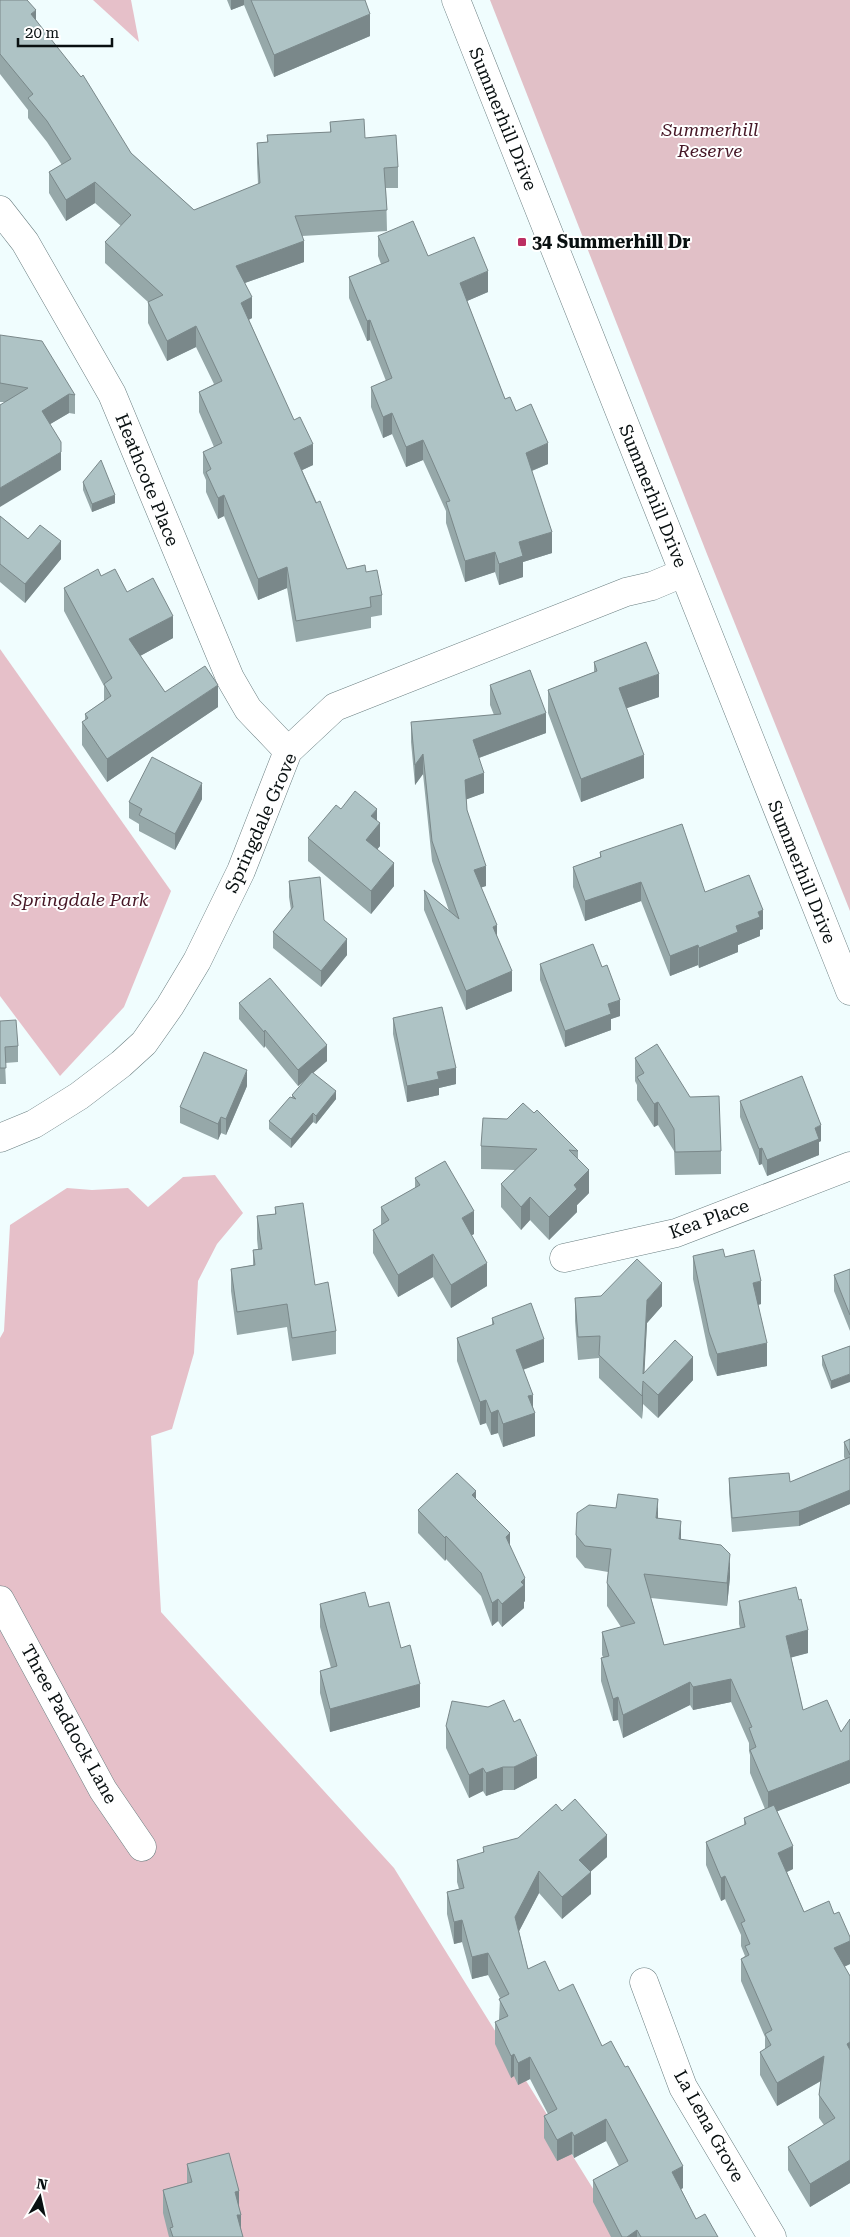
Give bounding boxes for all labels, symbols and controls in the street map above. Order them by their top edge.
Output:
scale bar [18,15,111,47]
text: 20 m [25,24,60,42]
street label: Summerhill Drive [465,44,542,194]
park label: Summerhill Reserve [660,119,759,161]
place label: 34 Summerhill Dr [532,231,691,252]
marker: 34 Summerhill Dr [516,236,528,248]
street label: Heathcote Place [111,410,184,549]
street label: Summerhill Drive [615,421,692,571]
street label: Springdale Grove [220,750,301,896]
street label: Summerhill Drive [764,797,841,947]
park label: Springdale Park [10,889,149,910]
street label: Kea Place [666,1194,752,1243]
street label: Three Paddock Lane [17,1641,122,1807]
street label: La Lena Grove [670,2066,749,2185]
north arrow [15,2172,65,2222]
text: N [35,2175,49,2193]

